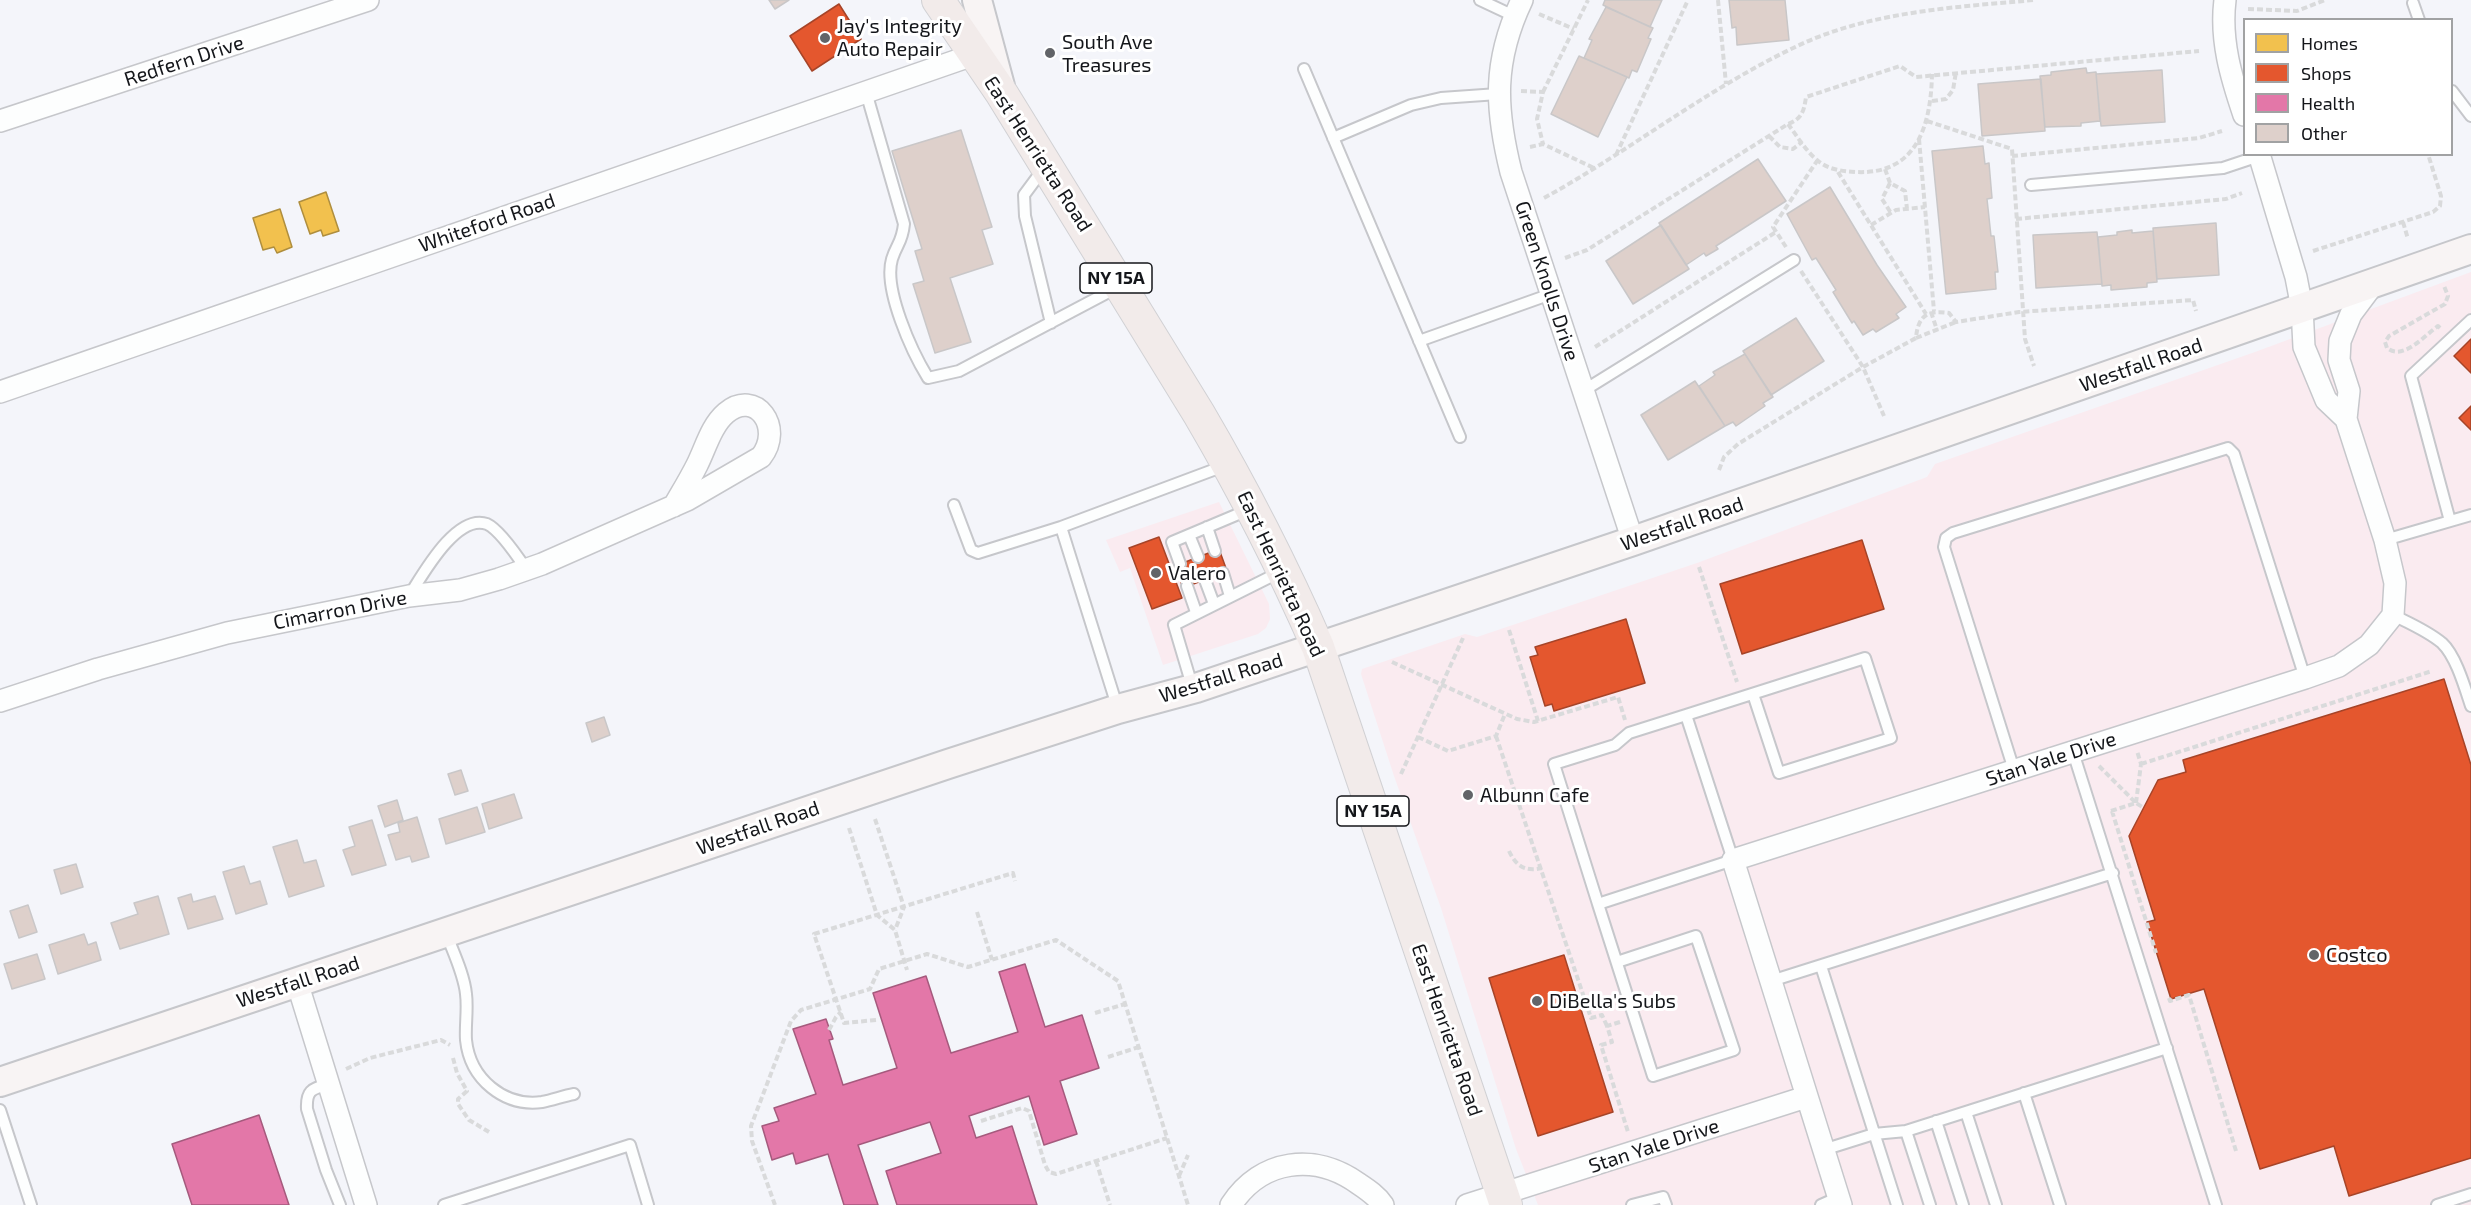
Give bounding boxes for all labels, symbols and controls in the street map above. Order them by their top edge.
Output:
place label: Jay's Integrity Auto Repair [837,14,962,61]
legend [2243,18,2453,156]
street label: Redfern Drive [121,30,247,92]
place label: South Ave Treasures [1062,30,1153,77]
marker: Jay's Integrity Auto Repair [818,31,832,45]
text: Homes [2301,32,2358,54]
marker: South Ave Treasures [1043,46,1057,60]
text: Shops [2301,62,2351,84]
street label: East Henrietta Road [979,72,1097,236]
text: Health [2301,92,2355,114]
text: Other [2301,122,2347,144]
street label: Whiteford Road [416,188,558,258]
street label: Green Knolls Drive [1510,198,1584,364]
road number: NY 15A [1080,263,1152,293]
street label: Westfall Road [2077,333,2205,397]
street label: East Henrietta Road [1232,487,1330,661]
street label: Westfall Road [1618,492,1746,556]
place label: Valero [1168,561,1226,585]
marker: Valero [1149,566,1163,580]
street label: Cimarron Drive [271,585,409,635]
street label: Westfall Road [1156,648,1286,708]
street label: Stan Yale Drive [1983,727,2119,791]
place label: Albunn Cafe [1480,783,1589,807]
marker: Albunn Cafe [1461,788,1475,802]
street label: Westfall Road [694,796,822,860]
road number: NY 15A [1337,796,1409,826]
street label: East Henrietta Road [1406,941,1488,1119]
place label: Costco [2326,943,2388,967]
marker: Costco [2307,948,2321,962]
street label: Westfall Road [233,951,363,1013]
place label: DiBella's Subs [1549,989,1676,1013]
marker: DiBella's Subs [1530,994,1544,1008]
street label: Stan Yale Drive [1586,1114,1722,1178]

